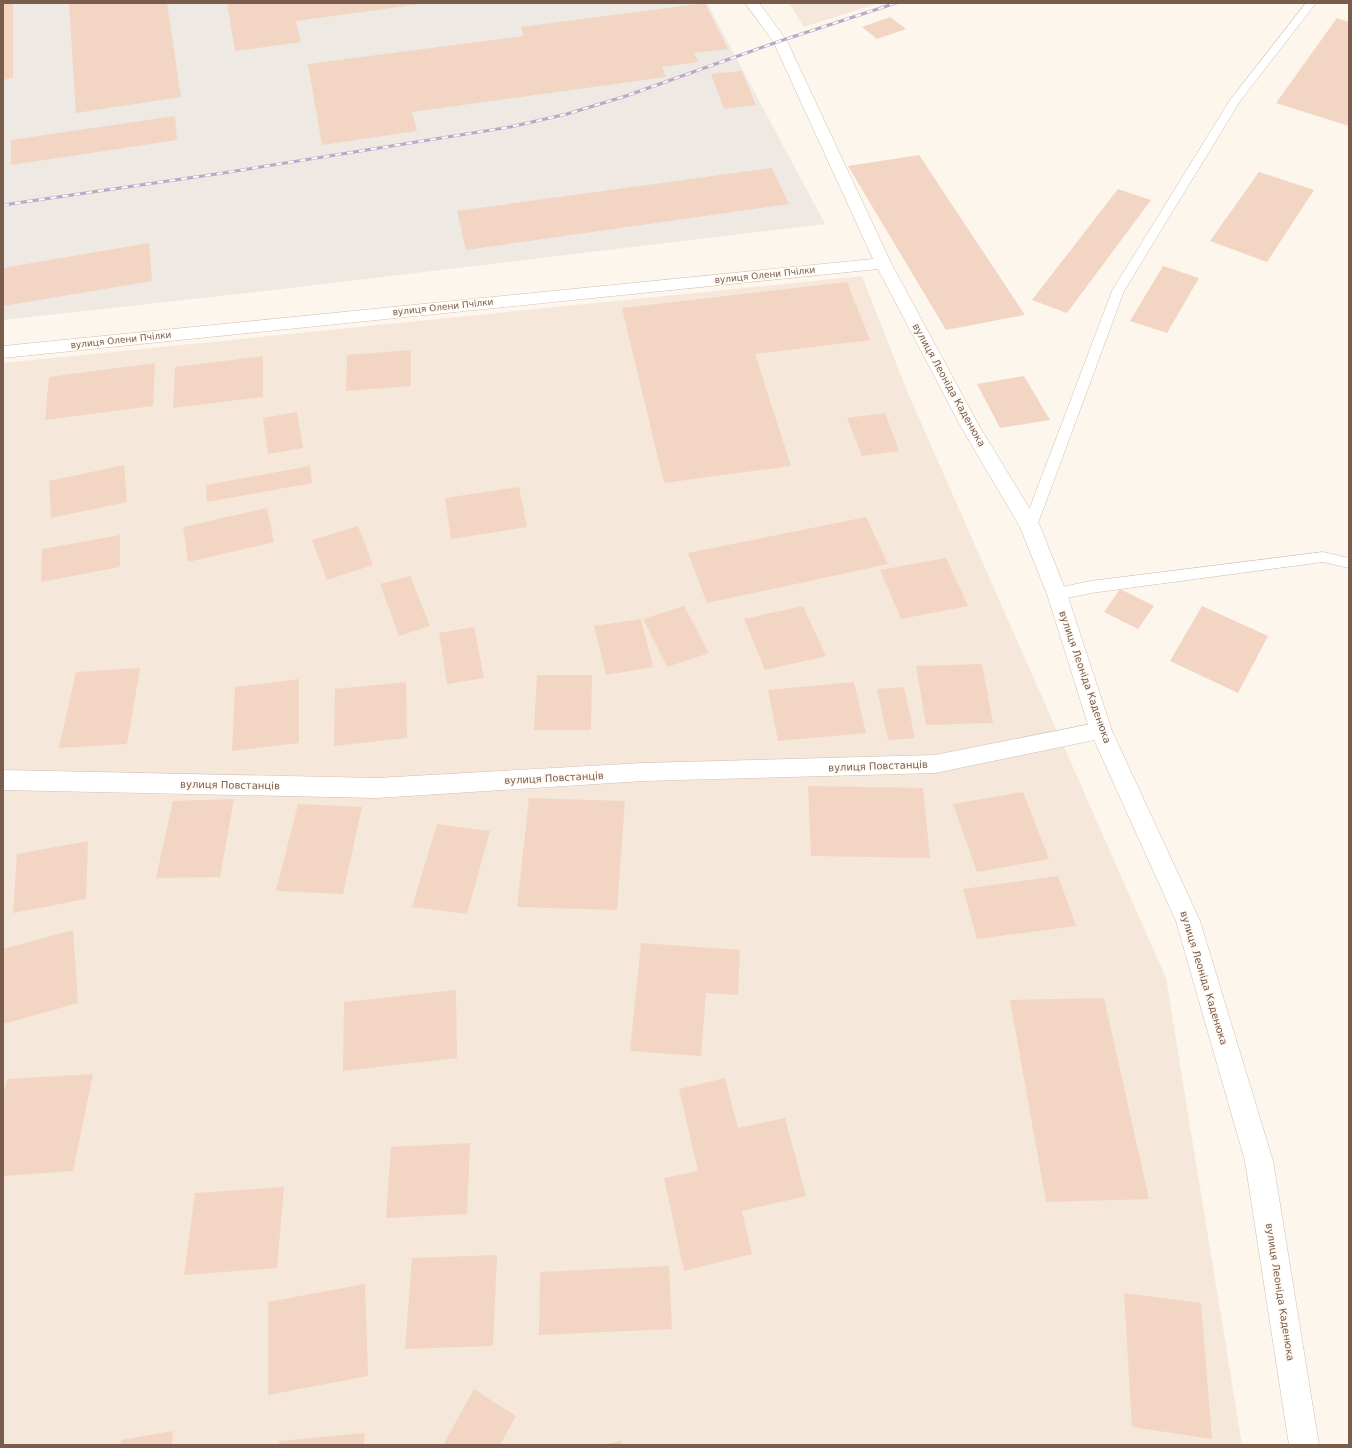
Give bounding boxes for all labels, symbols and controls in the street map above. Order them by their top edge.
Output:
street label: вулиця Олени Пчілки [714,265,816,285]
street label: вулиця Олени Пчілки [392,297,494,317]
street label: вулиця Леоніда Каденюка [910,321,988,449]
street label: вулиця Олени Пчілки [70,330,172,350]
street label: вулиця Леоніда Каденюка [1057,609,1113,745]
street label: вулиця Повстанців [828,759,928,773]
street label: вулиця Повстанців [504,770,604,786]
street label: вулиця Повстанців [180,779,280,791]
street label: вулиця Леоніда Каденюка [1178,910,1230,1046]
street label: вулиця Леоніда Каденюка [1264,1222,1296,1362]

